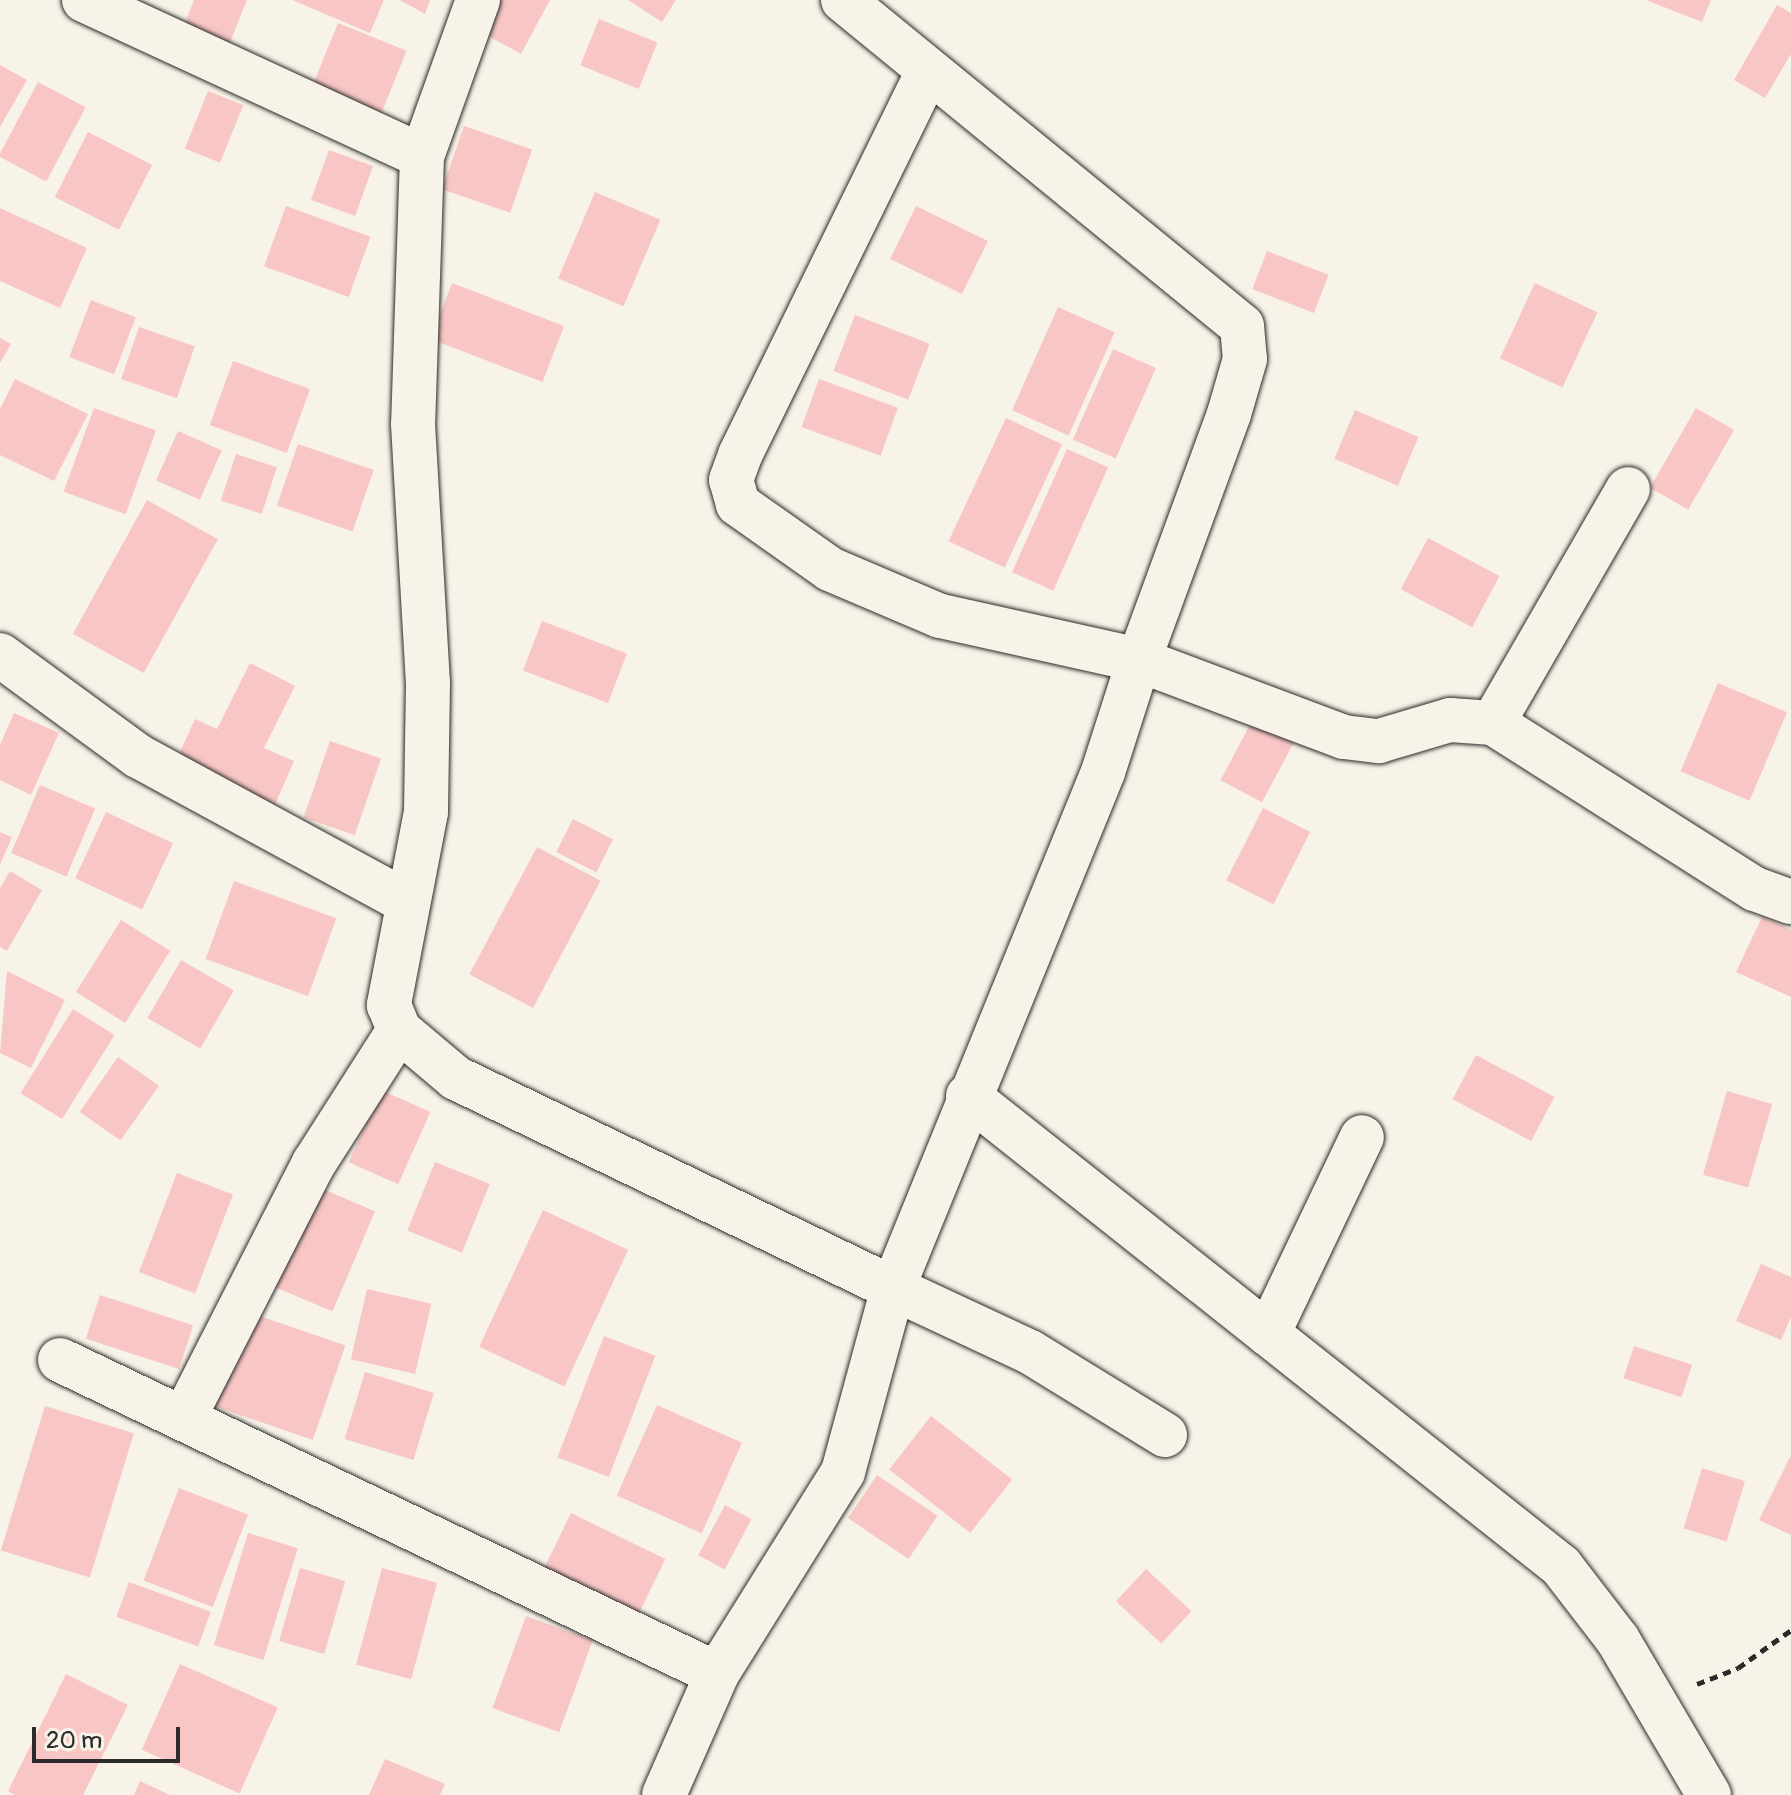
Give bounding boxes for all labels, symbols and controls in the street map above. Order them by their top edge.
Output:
scale bar [36,1711,184,1761]
text: 20 m [46,1726,102,1755]

